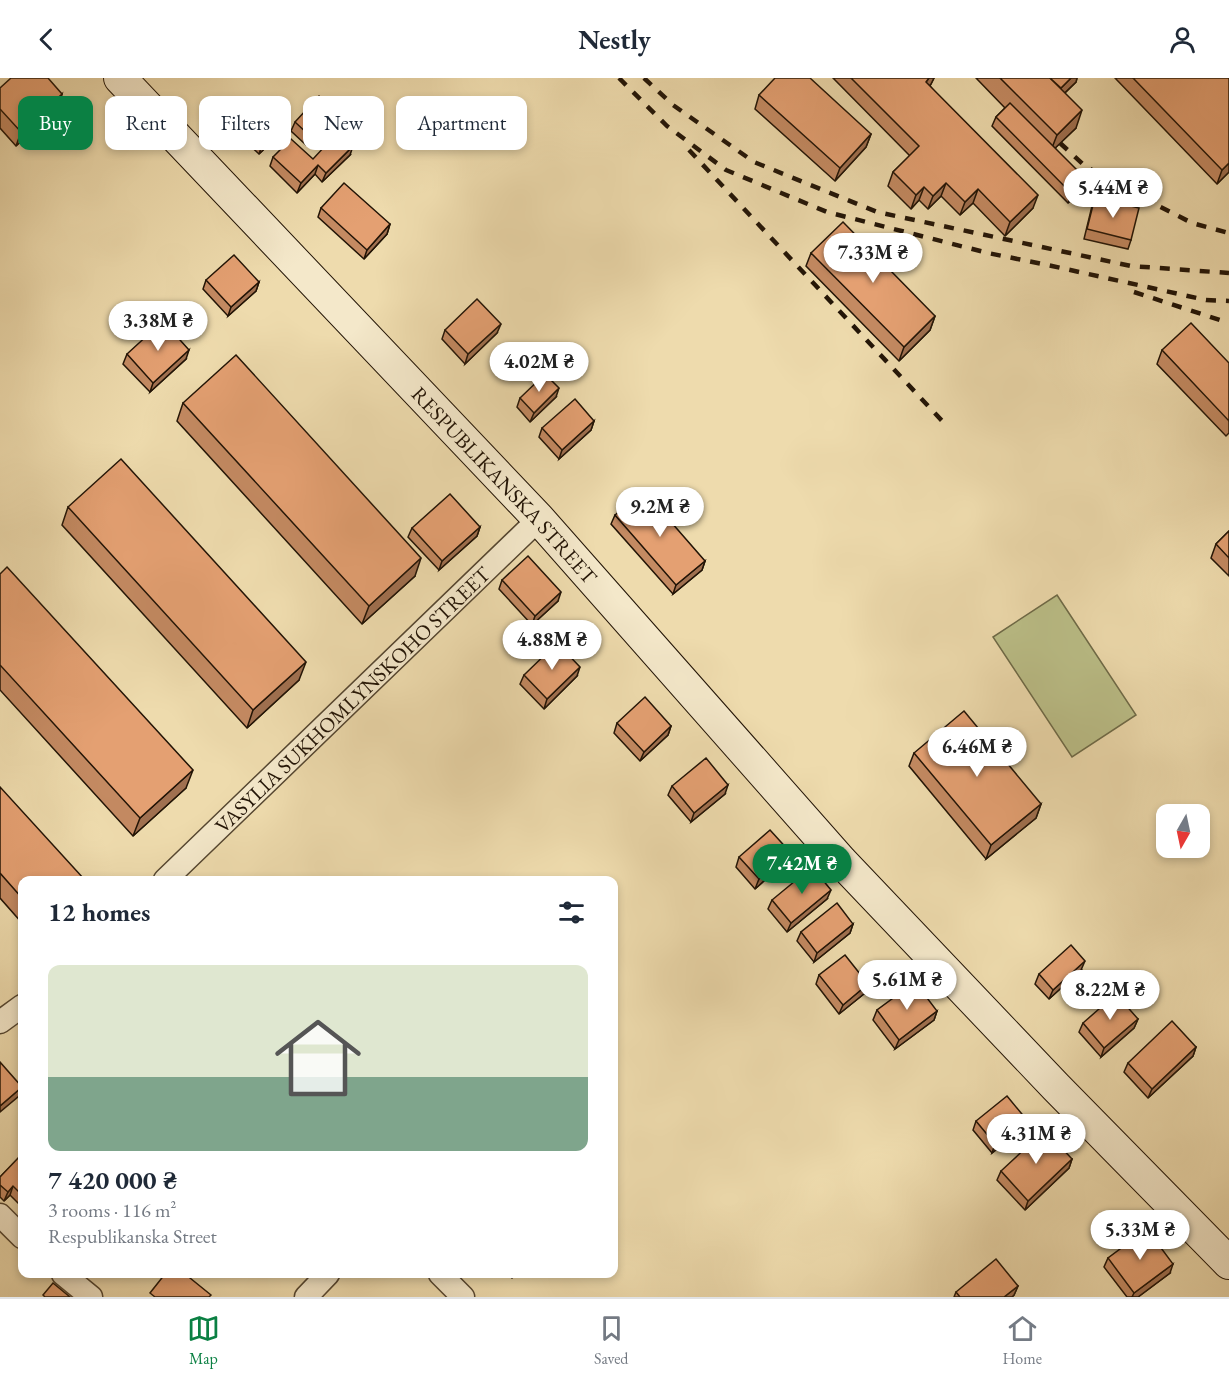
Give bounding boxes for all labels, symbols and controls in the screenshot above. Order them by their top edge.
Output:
text: Nestly [578,22,651,57]
icon: back [30,23,63,56]
icon: person [1166,23,1199,56]
chip: Buy [18,96,93,150]
chip: Rent [105,96,187,150]
chip: Filters [199,96,291,150]
chip: New [303,96,384,150]
chip: Apartment [396,96,527,150]
pin: 5.44M ₴ [1058,168,1168,219]
text: 5.44M ₴ [1078,174,1148,200]
pin: 7.33M ₴ [818,233,928,284]
text: 7.33M ₴ [838,239,908,265]
pin: 3.38M ₴ [103,301,213,352]
text: 3.38M ₴ [123,307,193,333]
pin: 4.02M ₴ [484,342,594,393]
text: 4.02M ₴ [504,348,574,374]
street label: RESPUBLIKANSKA STREET [406,380,604,590]
pin: 9.2M ₴ [611,487,709,538]
text: 9.2M ₴ [630,493,690,519]
street label: VASYLIA SUKHOMLYNSKOHO STREET [209,560,496,839]
pin: 4.88M ₴ [497,620,607,671]
text: 4.88M ₴ [517,626,587,652]
pin: 6.46M ₴ [922,727,1032,778]
text: 6.46M ₴ [942,733,1012,759]
north arrow [1156,804,1210,858]
map controls [1156,804,1210,858]
pin: 7.42M ₴ [747,844,857,895]
text: 7.42M ₴ [767,850,837,876]
text: 12 homes [48,895,150,929]
icon: filters [555,896,588,929]
pin: 5.61M ₴ [852,960,962,1011]
text: 5.61M ₴ [872,966,942,992]
pin: 8.22M ₴ [1055,970,1165,1021]
text: 8.22M ₴ [1075,976,1145,1002]
icon: home [264,1004,372,1112]
pin: 4.31M ₴ [981,1114,1091,1165]
text: 4.31M ₴ [1001,1120,1071,1146]
text: 7 420 000 ₴ [48,1163,177,1197]
text: 3 rooms · 116 m² [48,1197,176,1223]
pin: 5.33M ₴ [1085,1210,1195,1261]
text: 5.33M ₴ [1105,1216,1175,1242]
text: Respublikanska Street [48,1223,217,1249]
tab: Map [187,1312,220,1369]
tab: Saved [594,1312,628,1369]
tab: Home [1002,1312,1042,1369]

